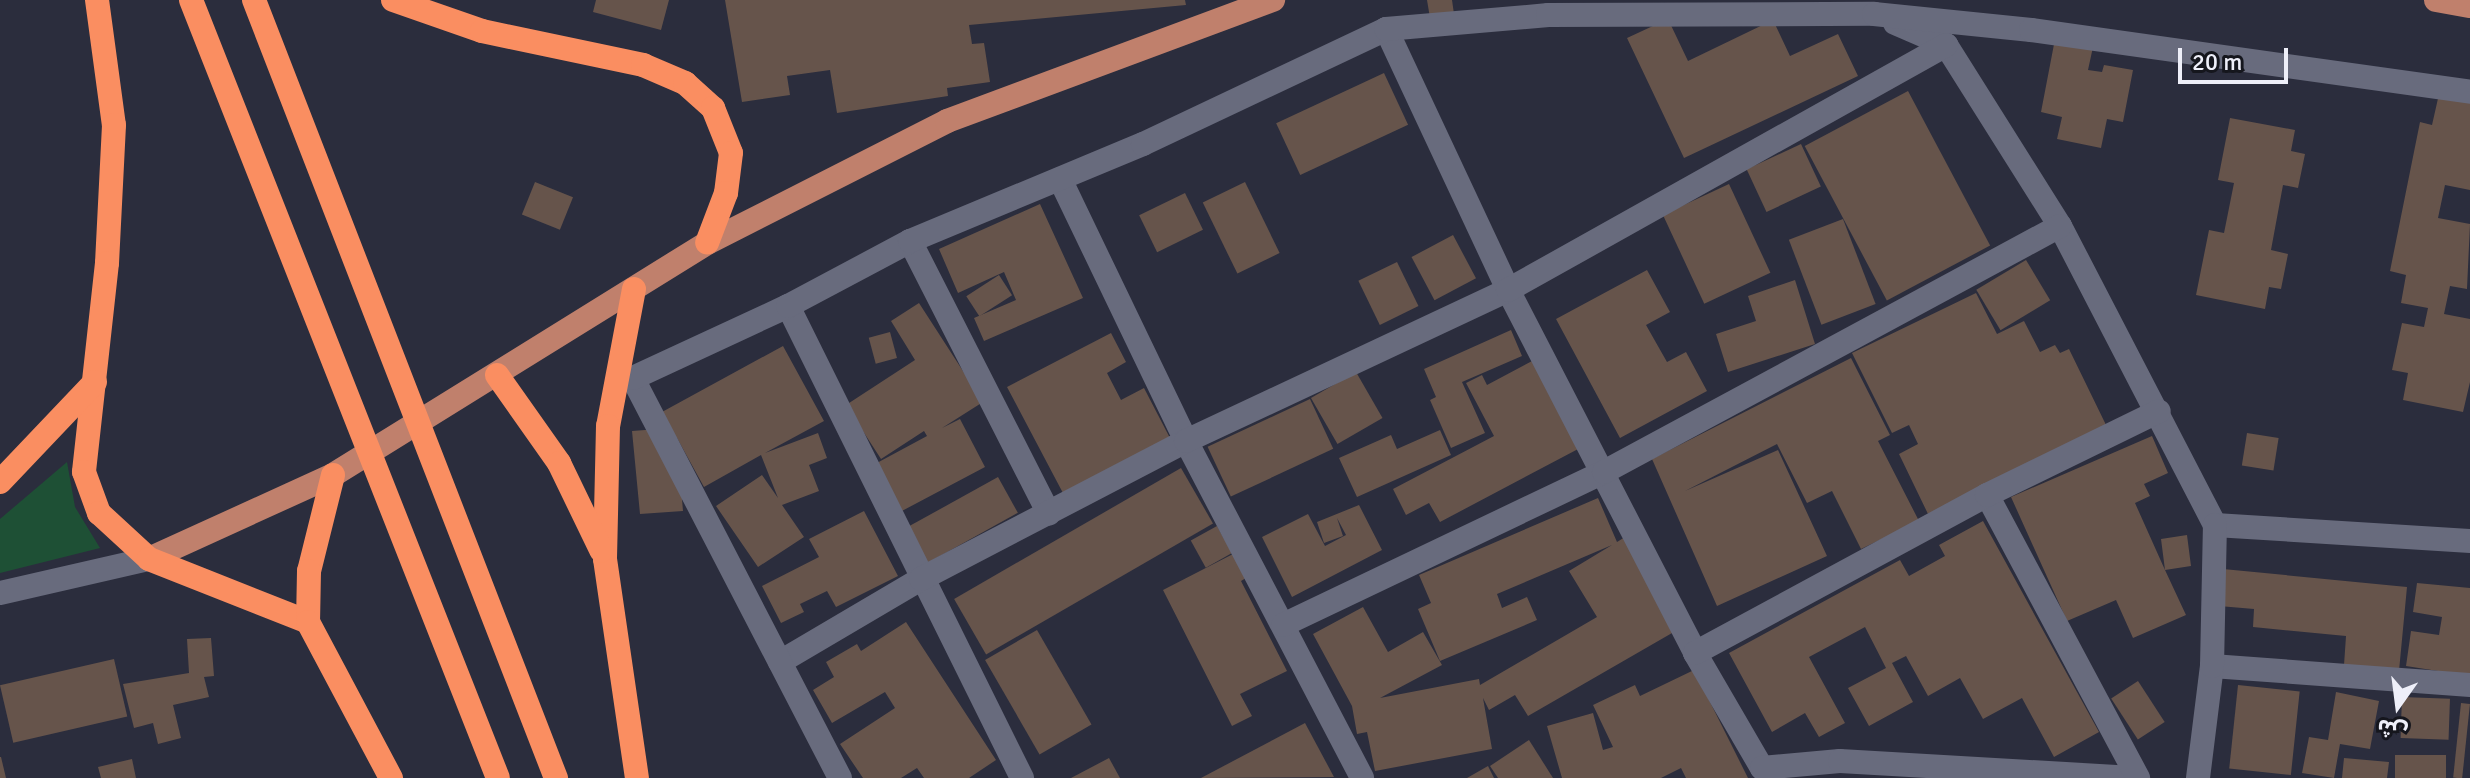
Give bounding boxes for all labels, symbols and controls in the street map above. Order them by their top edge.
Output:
scale bar [2182,32,2292,82]
text: 20 m [2192,47,2242,77]
north arrow [2358,666,2438,746]
text: ش [2374,713,2410,747]

